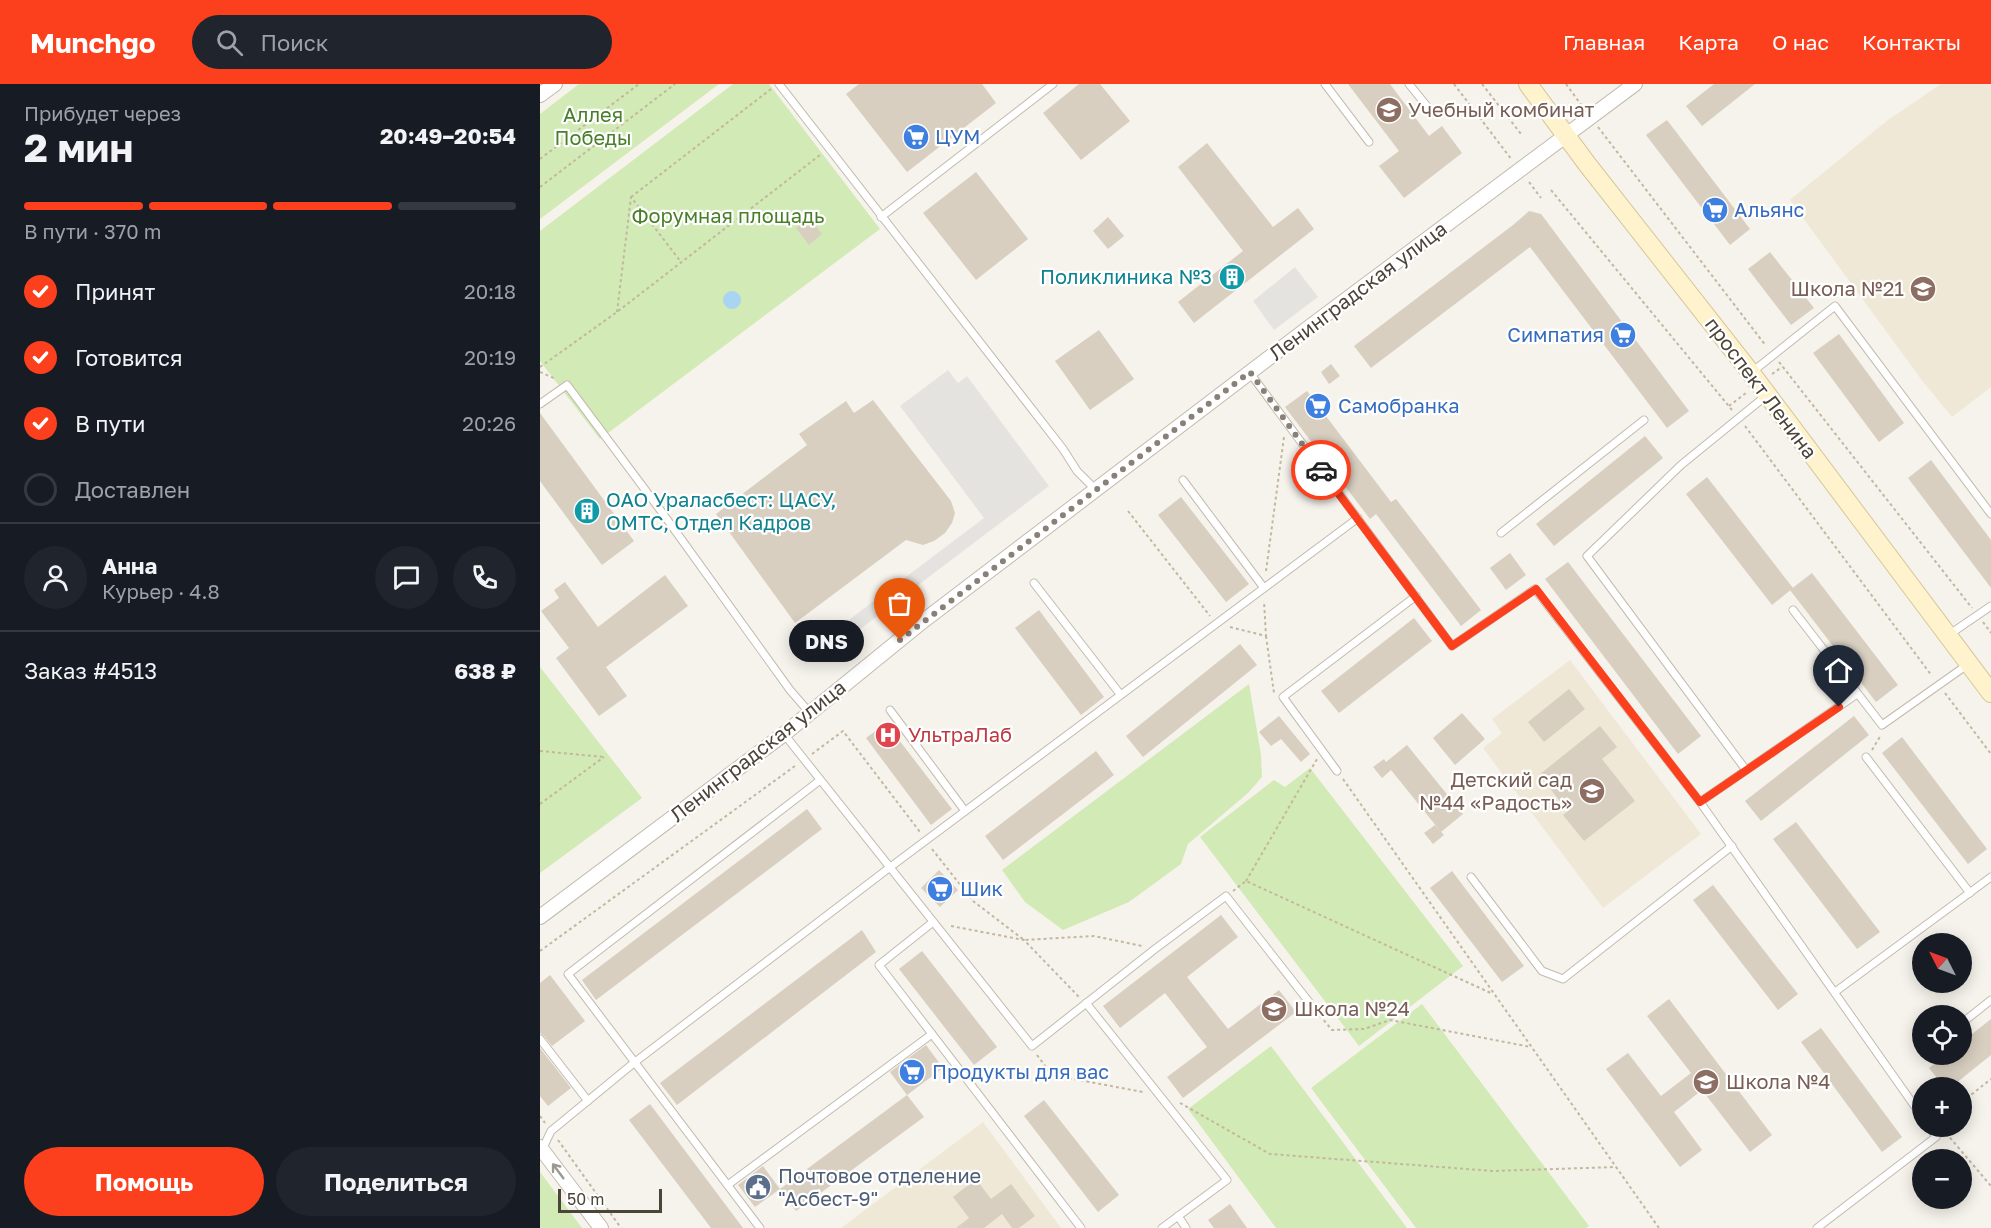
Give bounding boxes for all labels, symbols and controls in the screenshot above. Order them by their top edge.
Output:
search box [192,15,612,69]
text: Munchgo [30,26,156,59]
icon: search [213,26,246,59]
text: Поиск [261,29,328,56]
text: Главная [1563,29,1645,55]
text: Карта [1678,29,1739,55]
text: О нас [1772,29,1829,55]
text: Контакты [1862,29,1961,55]
school or university icon: Учебный комбинат [1374,95,1404,125]
place label: Учебный комбинат [1408,97,1594,121]
text: Прибудет через [24,101,181,125]
park label: Аллея Победы [555,102,632,149]
text: 20:49–20:54 [380,122,516,149]
supermarket icon: ЦУМ [901,122,931,152]
text: 2 мин [24,124,133,171]
place label: ЦУМ [935,124,981,148]
supermarket icon: Альянс [1700,195,1730,225]
place label: Альянс [1734,197,1805,221]
park label: Форумная площадь [631,203,825,227]
street label: Ленинградская улица [1264,216,1451,365]
text: В пути · 370 m [24,219,161,243]
building icon: Поликлиника №3 [1217,262,1247,292]
place label: Поликлиника №3 [1040,264,1212,288]
school or university icon: Школа №21 [1908,274,1938,304]
icon: check [24,275,57,308]
place label: Школа №21 [1791,276,1904,300]
text: Принят [75,278,155,305]
text: 20:18 [464,279,516,303]
street label: проспект Ленина [1701,312,1823,463]
supermarket icon: Симпатия [1608,320,1638,350]
place label: Симпатия [1507,322,1604,346]
icon: check [24,341,57,374]
text: Готовится [75,344,183,371]
text: 20:19 [464,345,516,369]
supermarket icon: Самобранка [1303,391,1333,421]
place label: Самобранка [1338,393,1460,417]
icon: check [24,407,57,440]
text: В пути [75,410,145,437]
text: 20:26 [462,411,516,435]
courier [1291,440,1351,500]
icon: car [1305,454,1338,487]
text: Доставлен [75,476,190,503]
place label: ОАО Ураласбест: ЦАСУ, ОМТС, Отдел Кадров [606,487,837,534]
building icon: ОАО Ураласбест: ЦАСУ, ОМТС, Отдел Кадров [572,496,602,526]
button: person [24,546,87,609]
button: chat [375,546,438,609]
button: phone [453,546,516,609]
text: Анна [102,552,157,579]
pin [874,578,925,640]
text: Курьер · 4.8 [102,579,220,603]
icon: bag [883,587,916,620]
callout: DNS [789,619,864,661]
text: DNS [805,629,848,653]
pin [1813,645,1864,707]
icon: home [1822,654,1855,687]
text: Заказ #4513 [24,657,157,684]
text: 638 ₽ [454,657,516,684]
street label: Ленинградская улица [665,674,850,826]
hospital icon: УльтраЛаб [873,720,903,750]
place label: УльтраЛаб [908,722,1012,746]
place label: Детский сад №44 «Радость» [1419,767,1572,814]
school or university icon: Детский сад №44 «Радость» [1577,776,1607,806]
supermarket icon: Шик [925,874,955,904]
place label: Шик [960,876,1003,900]
north arrow [1912,933,1972,993]
map controls [1912,933,1972,1209]
school or university icon: Школа №24 [1259,994,1289,1024]
place label: Школа №24 [1294,996,1410,1020]
button: locate [1912,1005,1972,1065]
supermarket icon: Продукты для вас [897,1057,927,1087]
place label: Продукты для вас [932,1059,1109,1083]
school or university icon: Школа №4 [1691,1067,1721,1097]
place label: Школа №4 [1726,1069,1830,1093]
button: + [1912,1077,1972,1137]
button: Помощь [24,1147,264,1216]
button: Поделиться [276,1147,516,1216]
button: − [1912,1149,1972,1209]
one-way arrow [551,1163,564,1179]
place label: Почтовое отделение "Асбест-9" [778,1163,981,1210]
public building icon: Почтовое отделение "Асбест-9" [743,1172,773,1202]
scale bar [558,1186,662,1214]
text: 50 m [567,1189,604,1209]

